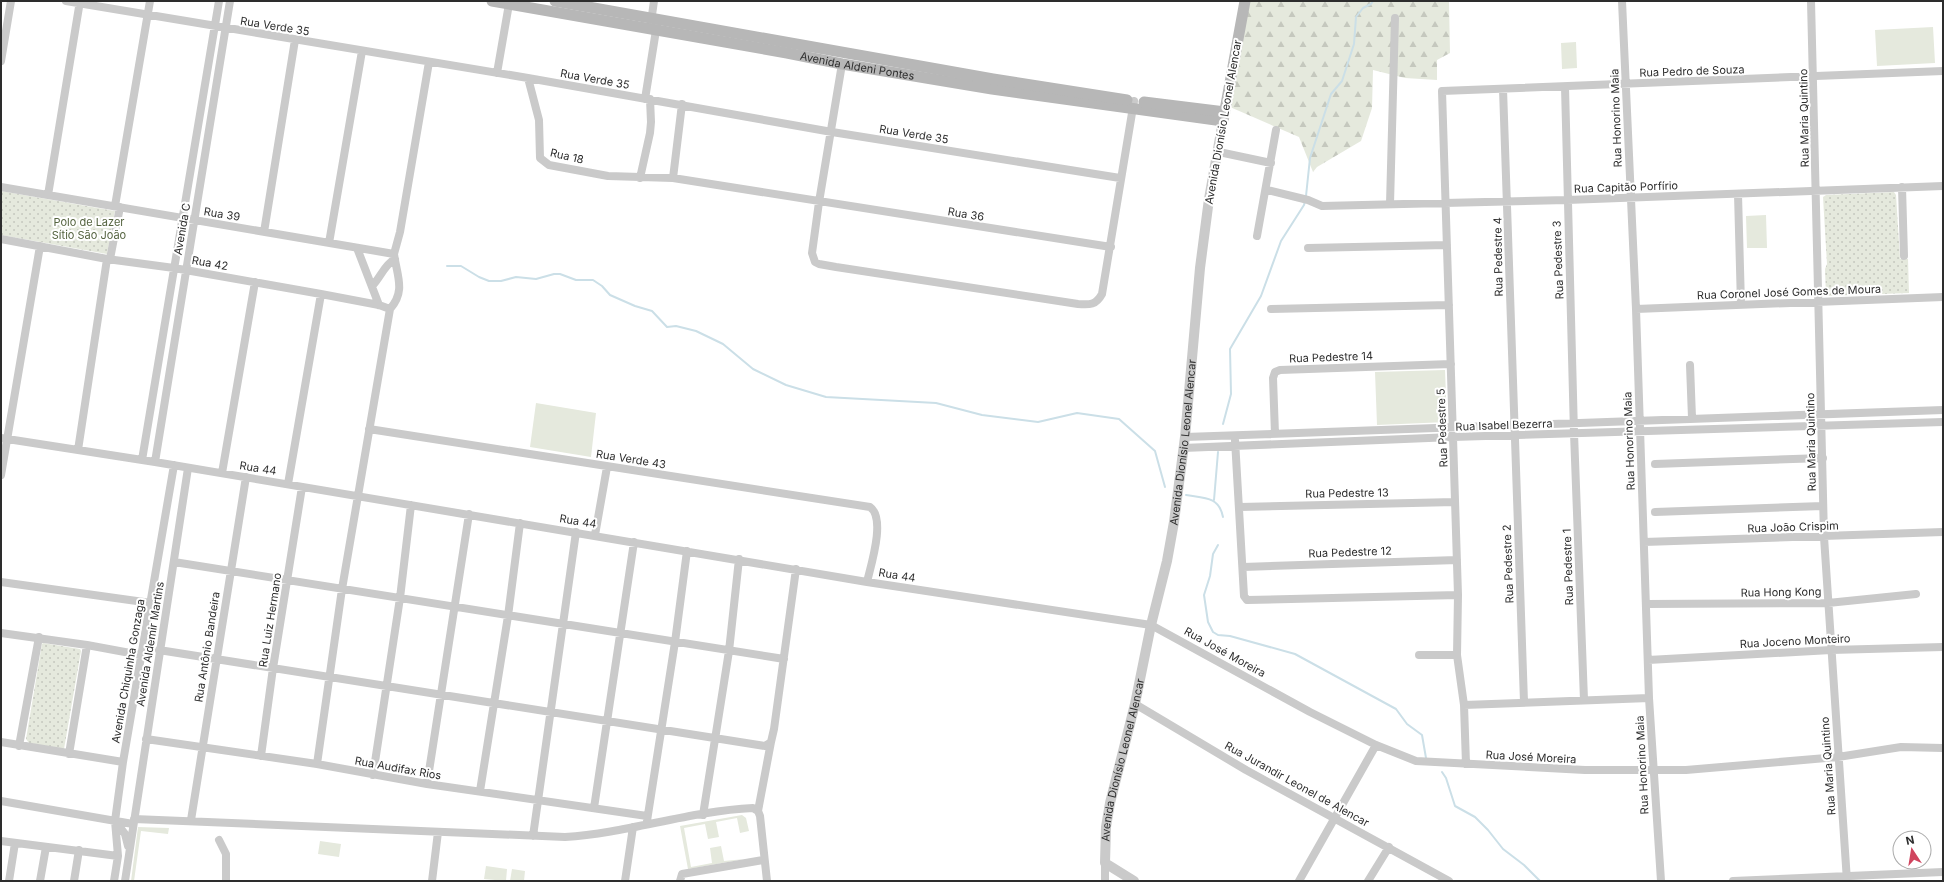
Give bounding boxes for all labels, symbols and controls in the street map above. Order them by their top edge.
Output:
street label: Rua Verde 35 [239,14,311,38]
street label: Avenida Dionísio Leonel Alencar [1202,39,1244,205]
street label: Avenida Aldeni Pontes [799,49,916,83]
street label: Rua Pedro de Souza [1639,62,1745,80]
street label: Rua Verde 35 [559,66,631,92]
street label: Rua Honorino Maia [1607,68,1625,168]
street label: Rua Maria Quintino [1796,68,1812,167]
street label: Rua Verde 35 [878,122,950,146]
street label: Rua 18 [549,145,585,167]
street label: Rua Capitão Porfírio [1574,178,1679,196]
street label: Avenida C [171,202,193,256]
street label: Rua 39 [203,204,241,224]
street label: Rua 36 [947,204,985,224]
park label: Polo de Lazer Sítio São João [52,215,127,242]
street label: Rua Pedestre 4 [1490,217,1506,297]
street label: Rua Pedestre 3 [1550,220,1566,300]
street label: Rua 42 [191,253,229,273]
street label: Rua Coronel José Gomes de Moura [1697,282,1881,302]
street label: Rua Pedestre 14 [1289,349,1373,365]
street label: Avenida Dionísio Leonel Alencar [1167,359,1199,526]
street label: Rua Pedestre 5 [1434,388,1450,468]
street label: Rua Honorino Maia [1620,391,1638,491]
street label: Rua Maria Quintino [1803,392,1819,491]
street label: Rua Isabel Bezerra [1455,416,1553,434]
street label: Rua Verde 43 [595,447,667,471]
street label: Rua 44 [239,458,277,478]
street label: Rua Pedestre 13 [1305,485,1389,501]
street label: Rua 44 [559,511,597,531]
street label: Rua João Crispim [1747,518,1839,536]
street label: Rua Pedestre 2 [1500,524,1516,604]
street label: Rua Pedestre 1 [1560,528,1576,606]
street label: Rua Pedestre 12 [1308,544,1392,560]
street label: Rua 44 [878,565,916,585]
street label: Rua Luiz Hermano [256,571,284,668]
street label: Avenida Aldemir Martins [133,580,167,707]
street label: Rua Hong Kong [1741,584,1821,600]
street label: Rua Antônio Bandeira [191,591,223,703]
street label: Avenida Chiquinha Gonzaga [108,598,148,744]
street label: Rua José Moreira [1182,624,1268,680]
street label: Rua Joceno Monteiro [1739,631,1851,651]
street label: Avenida Dionísio Leonel Alencar [1099,677,1147,842]
street label: Rua Honorino Maia [1632,715,1652,815]
street label: Rua Maria Quintino [1818,716,1838,816]
street label: Rua Jurandir Leonel de Alencar [1222,738,1372,830]
street label: Rua José Moreira [1485,748,1577,766]
street label: Rua Audifax Rios [354,753,443,783]
north arrow [1892,830,1932,870]
text: N [1904,832,1915,848]

